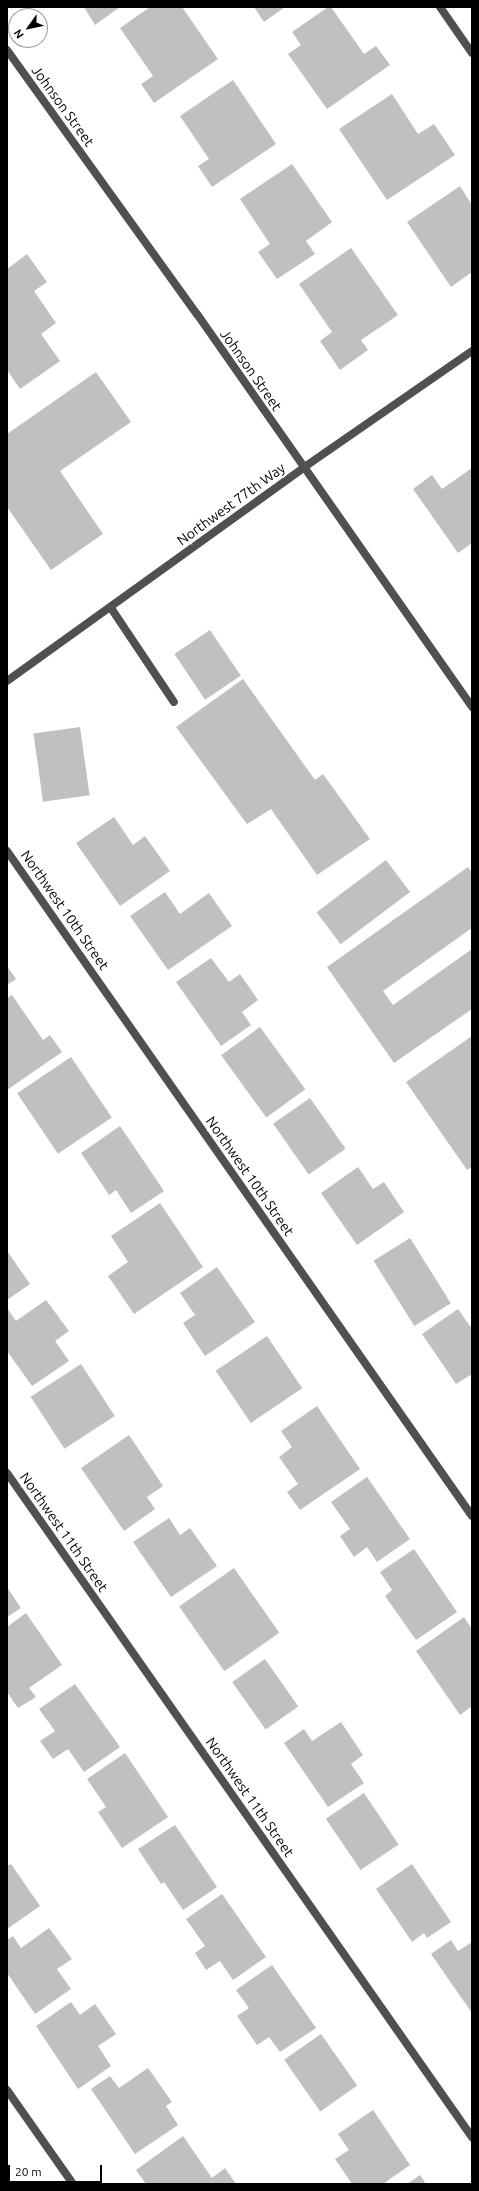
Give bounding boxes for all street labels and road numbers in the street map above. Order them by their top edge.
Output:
street label: Johnson Street [28,62,98,150]
street label: Johnson Street [217,326,285,414]
street label: Northwest 77th Way [174,459,288,549]
street label: Northwest 10th Street [17,847,113,973]
street label: Northwest 10th Street [202,1113,298,1239]
street label: Northwest 11th Street [16,1469,112,1595]
street label: Northwest 11th Street [202,1734,298,1860]

